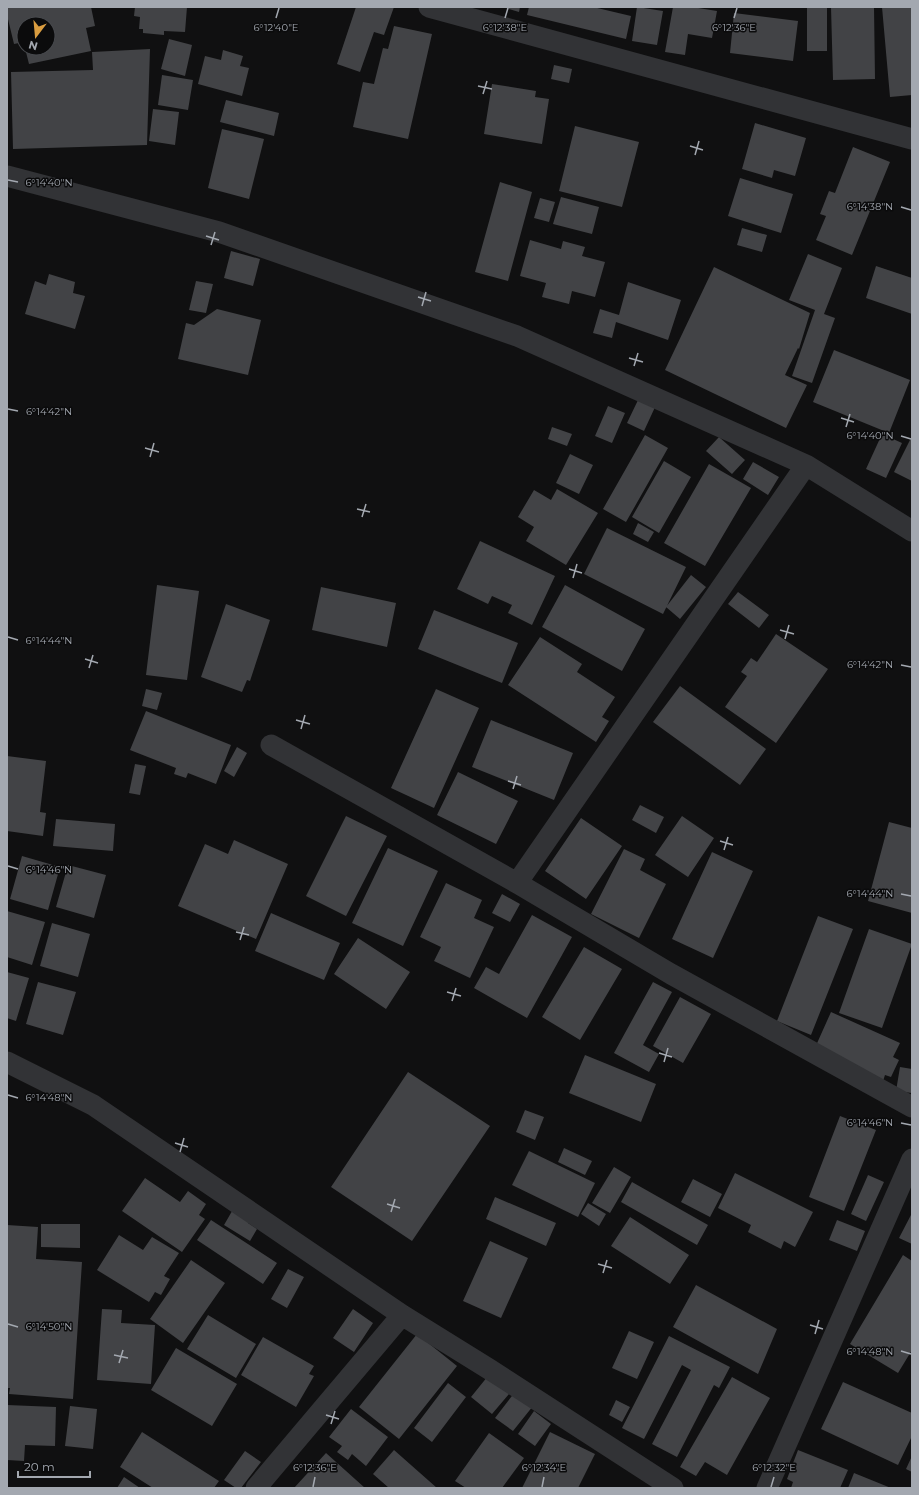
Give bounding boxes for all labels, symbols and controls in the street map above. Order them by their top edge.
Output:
north arrow [16,16,56,56]
text: 6°12'40"E [253,21,299,34]
text: 6°12'38"E [483,21,528,34]
text: 6°12'36"E [712,21,756,34]
text: N [27,38,39,54]
text: 6°14'40"N [25,176,73,189]
text: 6°14'38"N [847,200,893,213]
text: 6°14'42"N [26,405,72,418]
text: 6°14'40"N [846,429,894,442]
text: 6°14'44"N [26,634,72,647]
text: 6°14'42"N [847,658,893,671]
text: 6°14'46"N [26,863,72,876]
text: 6°14'44"N [847,887,893,900]
text: 6°14'48"N [25,1091,73,1104]
text: 6°14'46"N [847,1116,893,1129]
text: 6°14'50"N [26,1320,72,1333]
text: 6°14'48"N [846,1345,894,1358]
scale bar [18,1453,90,1479]
text: 20 m [24,1459,55,1474]
text: 6°12'36"E [293,1461,337,1474]
text: 6°12'34"E [522,1461,566,1474]
text: 6°12'32"E [752,1461,796,1474]

